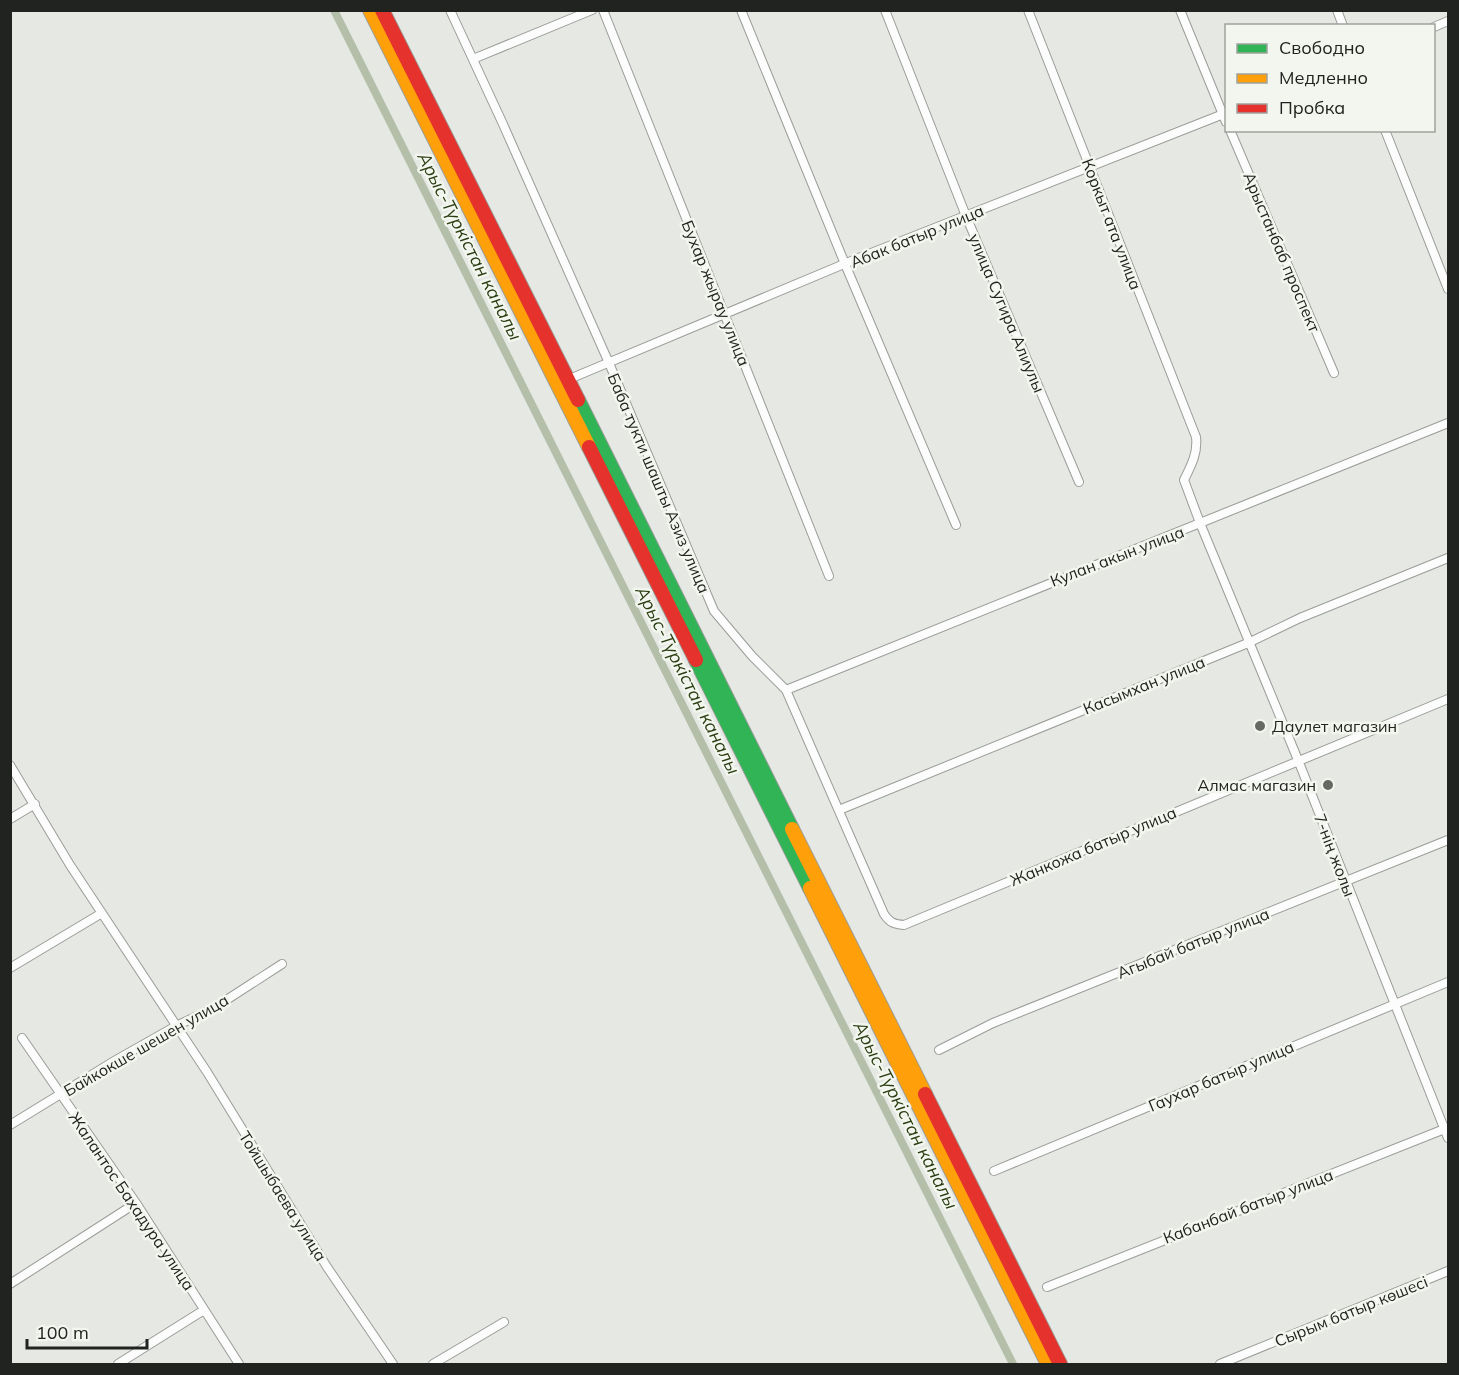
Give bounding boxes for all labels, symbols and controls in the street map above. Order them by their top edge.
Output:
legend [1225,24,1435,132]
text: Свободно [1279,36,1365,59]
text: Медленно [1279,66,1368,89]
text: Пробка [1279,96,1345,119]
water label: Арыс-Түркістан каналы [412,147,527,344]
street label: Коркыт ата улица [1078,156,1146,292]
street label: Арыстанбаб проспект [1239,169,1325,336]
street label: Абак батыр улица [847,200,987,272]
street label: Бухар жырау улица [678,217,754,369]
street label: улица Сугира Алиулы [964,231,1050,395]
street label: Баба тукти шашты Азиз улица [603,370,715,596]
street label: Кулан акын улица [1047,521,1187,591]
water label: Арыс-Түркістан каналы [630,581,745,778]
street label: Касымхан улица [1080,651,1208,719]
place label: Даулет магазин [1272,716,1397,736]
marker: Даулет магазин [1253,719,1267,733]
place label: Алмас магазин [1197,775,1316,795]
marker: Алмас магазин [1321,778,1335,792]
street label: Жанкожа батыр улица [1007,802,1179,890]
street label: 7-нің жолы [1310,811,1360,899]
street label: Агыбай батыр улица [1114,903,1272,983]
street label: Байкокше шешен улица [60,990,232,1100]
water label: Арыс-Түркістан каналы [848,1016,963,1213]
street label: Гаухар батыр улица [1145,1036,1297,1116]
street label: Жалантос Бахадура улица [65,1108,199,1294]
street label: Тойшыбаева улица [235,1127,331,1265]
street label: Кабанбай батыр улица [1160,1164,1336,1248]
street label: Сырым батыр көшесі [1271,1271,1431,1351]
scale bar [27,1312,147,1350]
text: 100 m [36,1321,89,1344]

